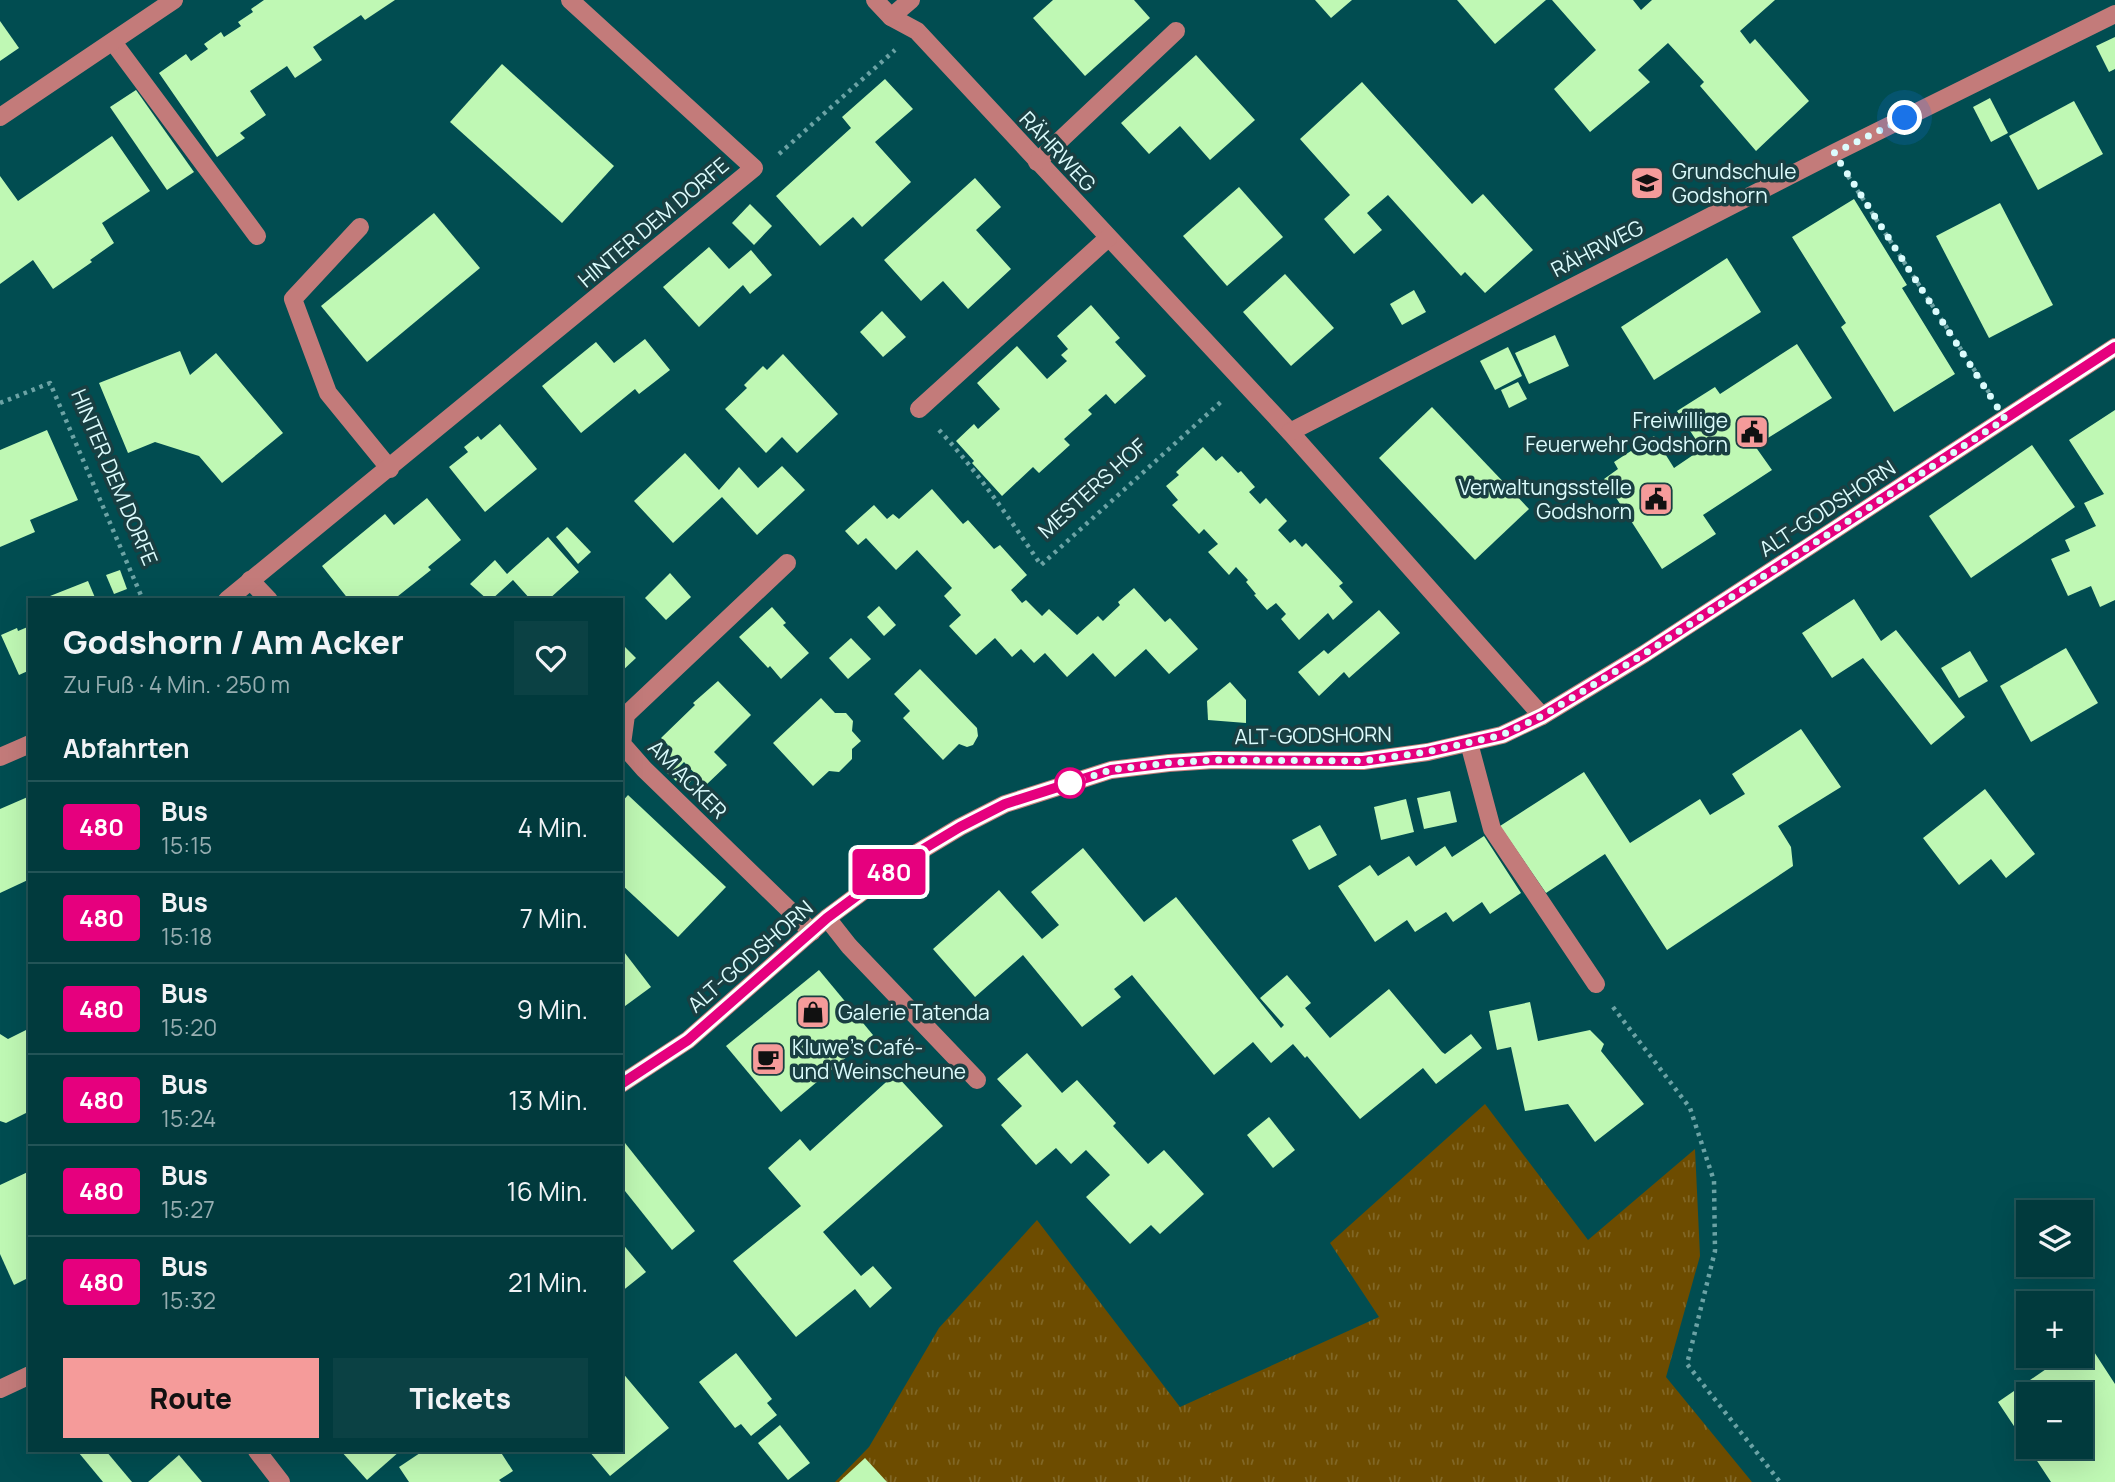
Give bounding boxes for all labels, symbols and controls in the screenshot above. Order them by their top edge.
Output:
your location [1887,100,1922,135]
street label: RÄHRWEG [1014,105,1102,197]
street label: HINTER DEM DORFE [572,151,734,293]
place label: Grundschule Godshorn [1672,157,1796,209]
school or university icon: Grundschule Godshorn [1628,164,1666,202]
street label: RÄHRWEG [1546,213,1648,283]
street label: HINTER DEM DORFE [65,385,165,569]
place label: Freiwillige Feuerwehr Godshorn [1525,406,1728,458]
public building icon: Freiwillige Feuerwehr Godshorn [1733,413,1771,451]
street label: MESTERS HOF [1032,431,1153,544]
street label: ALT-GODSHORN [1753,453,1901,563]
place label: Verwaltungsstelle Godshorn [1458,473,1632,525]
public building icon: Verwaltungsstelle Godshorn [1637,480,1675,518]
text: Godshorn / Am Acker [63,619,404,664]
button: heart [514,621,588,695]
text: Zu Fuß · 4 Min. · 250 m [63,668,290,700]
street label: ALT-GODSHORN [1234,720,1392,750]
text: Abfahrten [63,730,190,766]
street label: AM ACKER [642,733,734,825]
unlabelled marker [1055,768,1085,798]
text: Bus [161,793,208,829]
text: 4 Min. [518,809,588,845]
text: 480 [79,810,124,843]
text: 15:15 [161,829,212,861]
line badge: 480 [849,849,929,895]
text: 480 [866,855,912,888]
text: Bus [161,884,208,920]
street label: ALT-GODSHORN [681,894,819,1018]
text: 7 Min. [520,900,588,936]
text: 480 [79,901,124,934]
text: 15:18 [161,920,212,952]
text: Bus [161,975,208,1011]
text: 9 Min. [517,991,588,1027]
text: 480 [79,992,124,1025]
shop icon: Galerie Tatenda [794,993,832,1031]
place label: Galerie Tatenda [838,998,990,1026]
text: 15:20 [161,1011,217,1043]
place label: Kluwe's Café- und Weinscheune [792,1033,966,1085]
cafe icon: Kluwe's Café- und Weinscheune [749,1040,787,1078]
text: Bus [161,1066,208,1102]
text: 13 Min. [508,1082,588,1118]
text: 480 [79,1083,124,1116]
text: 15:24 [161,1102,216,1134]
text: Bus [161,1157,208,1193]
text: 16 Min. [507,1173,588,1209]
text: 480 [79,1174,124,1207]
text: 15:27 [161,1193,215,1225]
map controls [2016,1200,2093,1459]
button: layers [2016,1200,2093,1277]
text: Bus [161,1248,208,1284]
text: 21 Min. [508,1264,588,1300]
text: 480 [79,1265,124,1298]
text: 15:32 [161,1284,216,1316]
button: + [2016,1291,2093,1368]
button: Route [63,1358,319,1438]
button: Tickets [333,1358,588,1438]
button: − [2016,1382,2093,1459]

